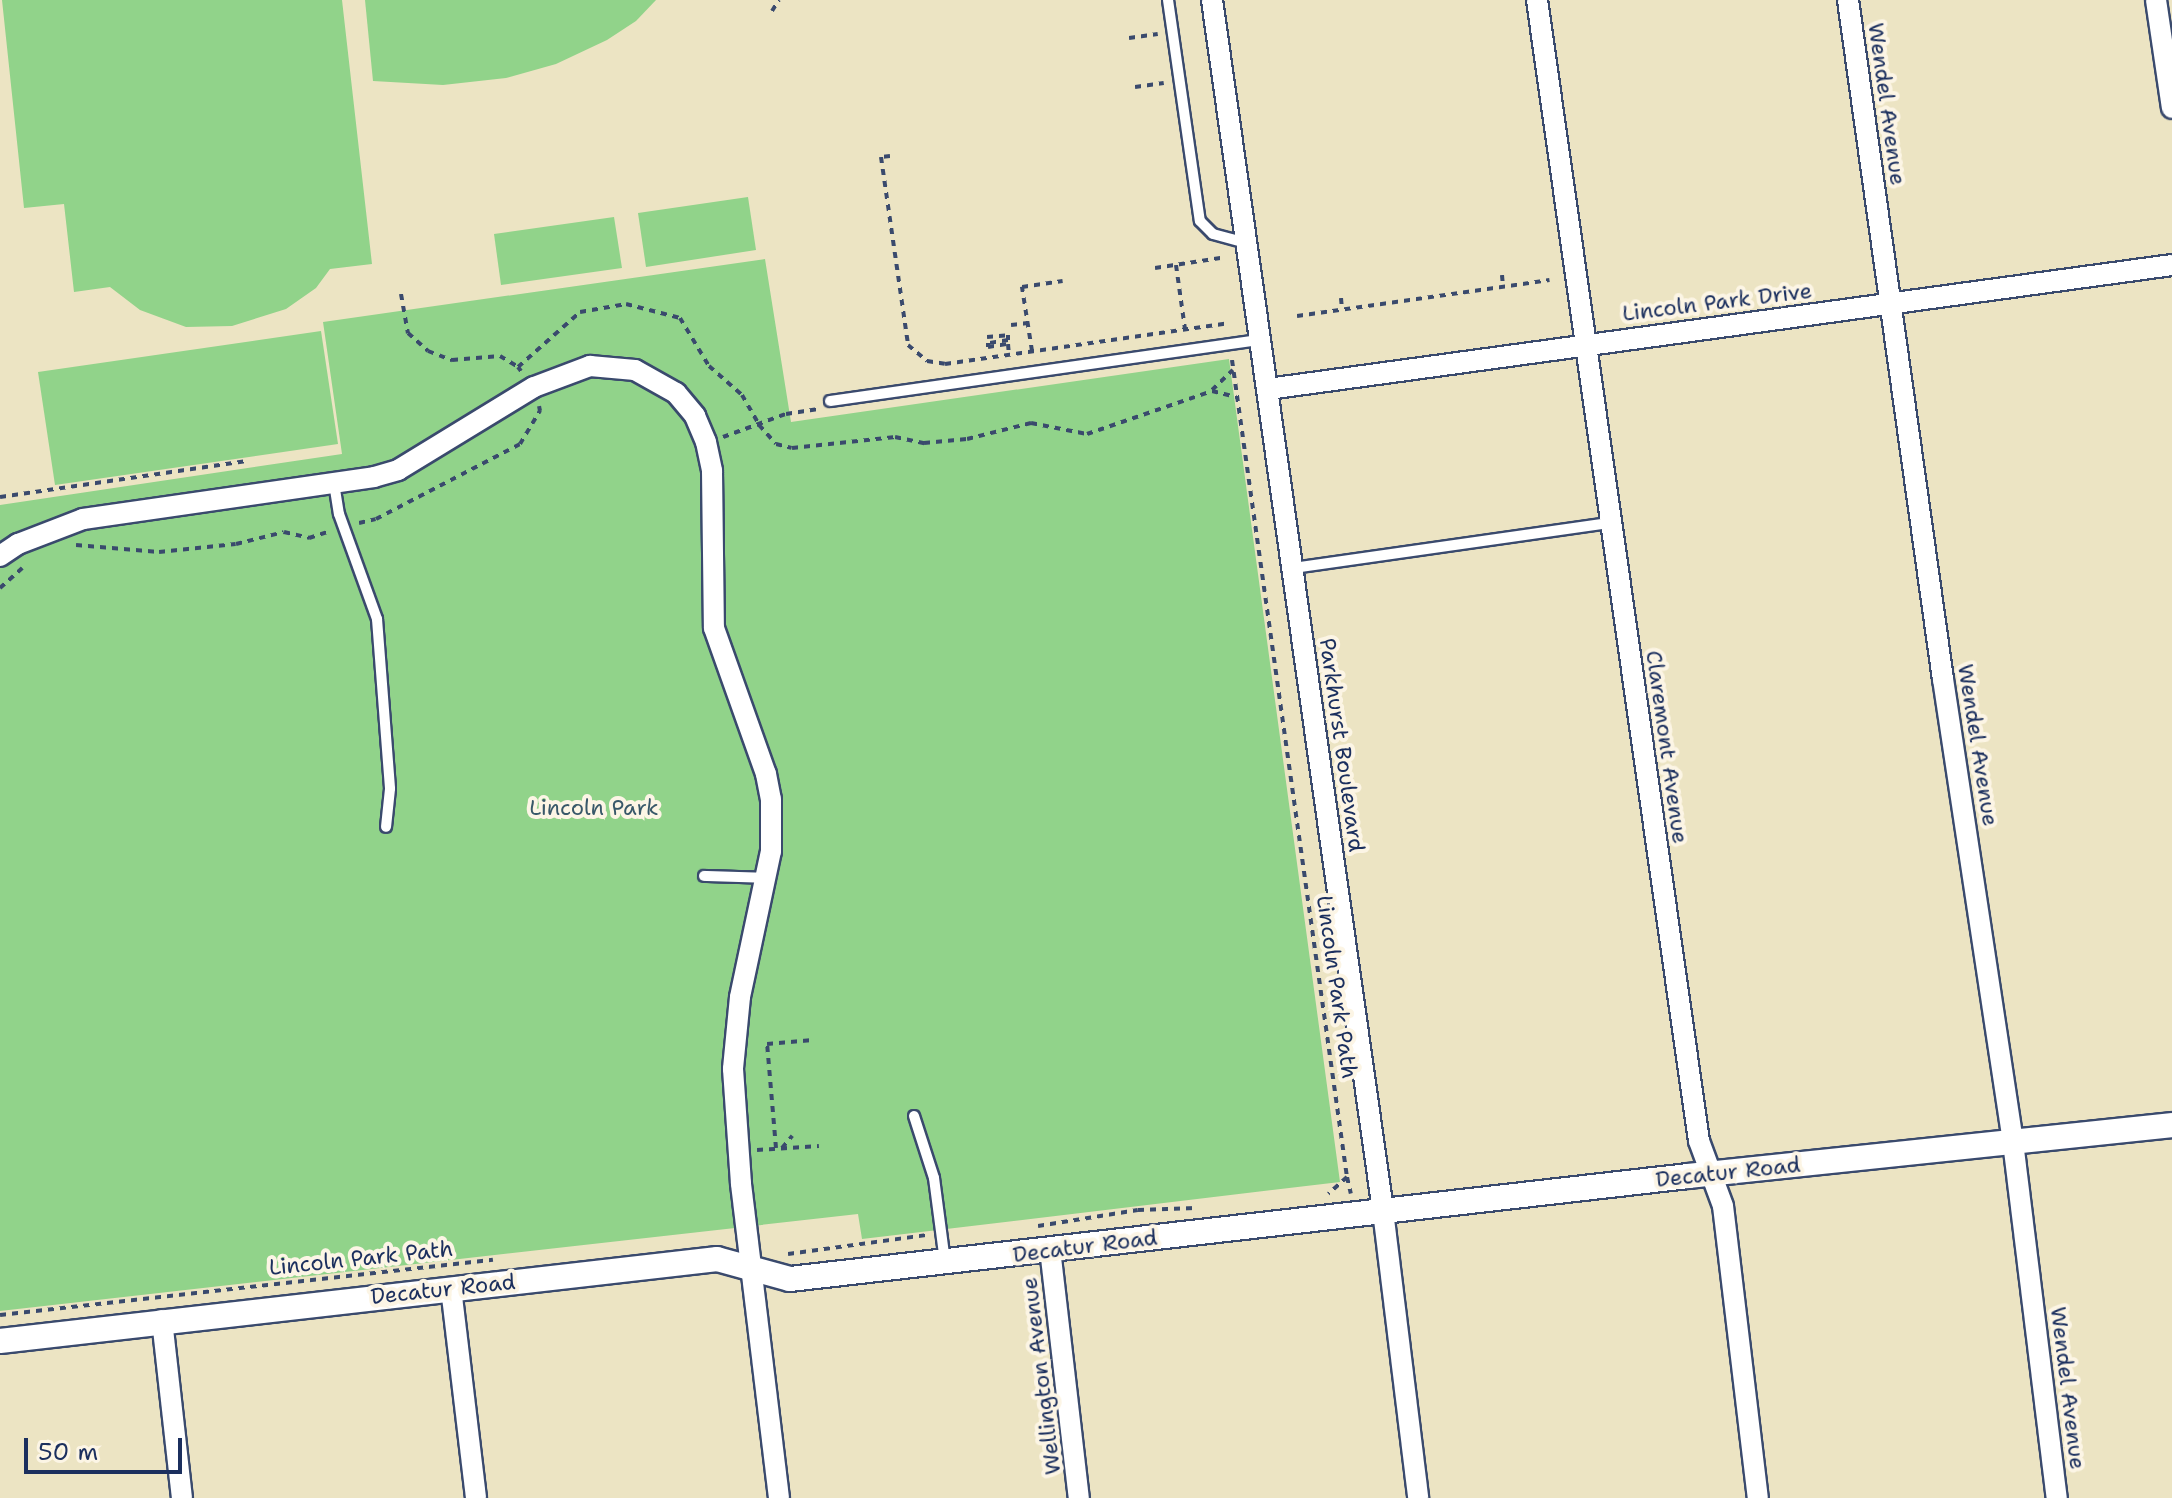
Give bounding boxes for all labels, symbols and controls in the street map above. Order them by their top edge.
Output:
street label: Wendel Avenue [1863,21,1911,187]
street label: Lincoln Park Drive [1621,277,1813,327]
street label: Parkhurst Boulevard [1314,636,1370,854]
street label: Claremont Avenue [1640,649,1694,845]
street label: Wendel Avenue [1952,662,2004,828]
park label: Lincoln Park [529,795,659,821]
street label: Lincoln Park Path [1311,894,1363,1080]
street label: Decatur Road [1654,1151,1802,1193]
street label: Decatur Road [1011,1224,1159,1268]
street label: Lincoln Park Path [268,1235,454,1281]
street label: Decatur Road [369,1268,517,1310]
street label: Wellington Avenue [1016,1276,1066,1476]
street label: Wendel Avenue [2045,1305,2091,1471]
scale bar [28,1422,186,1472]
text: 50 m [38,1436,98,1468]

